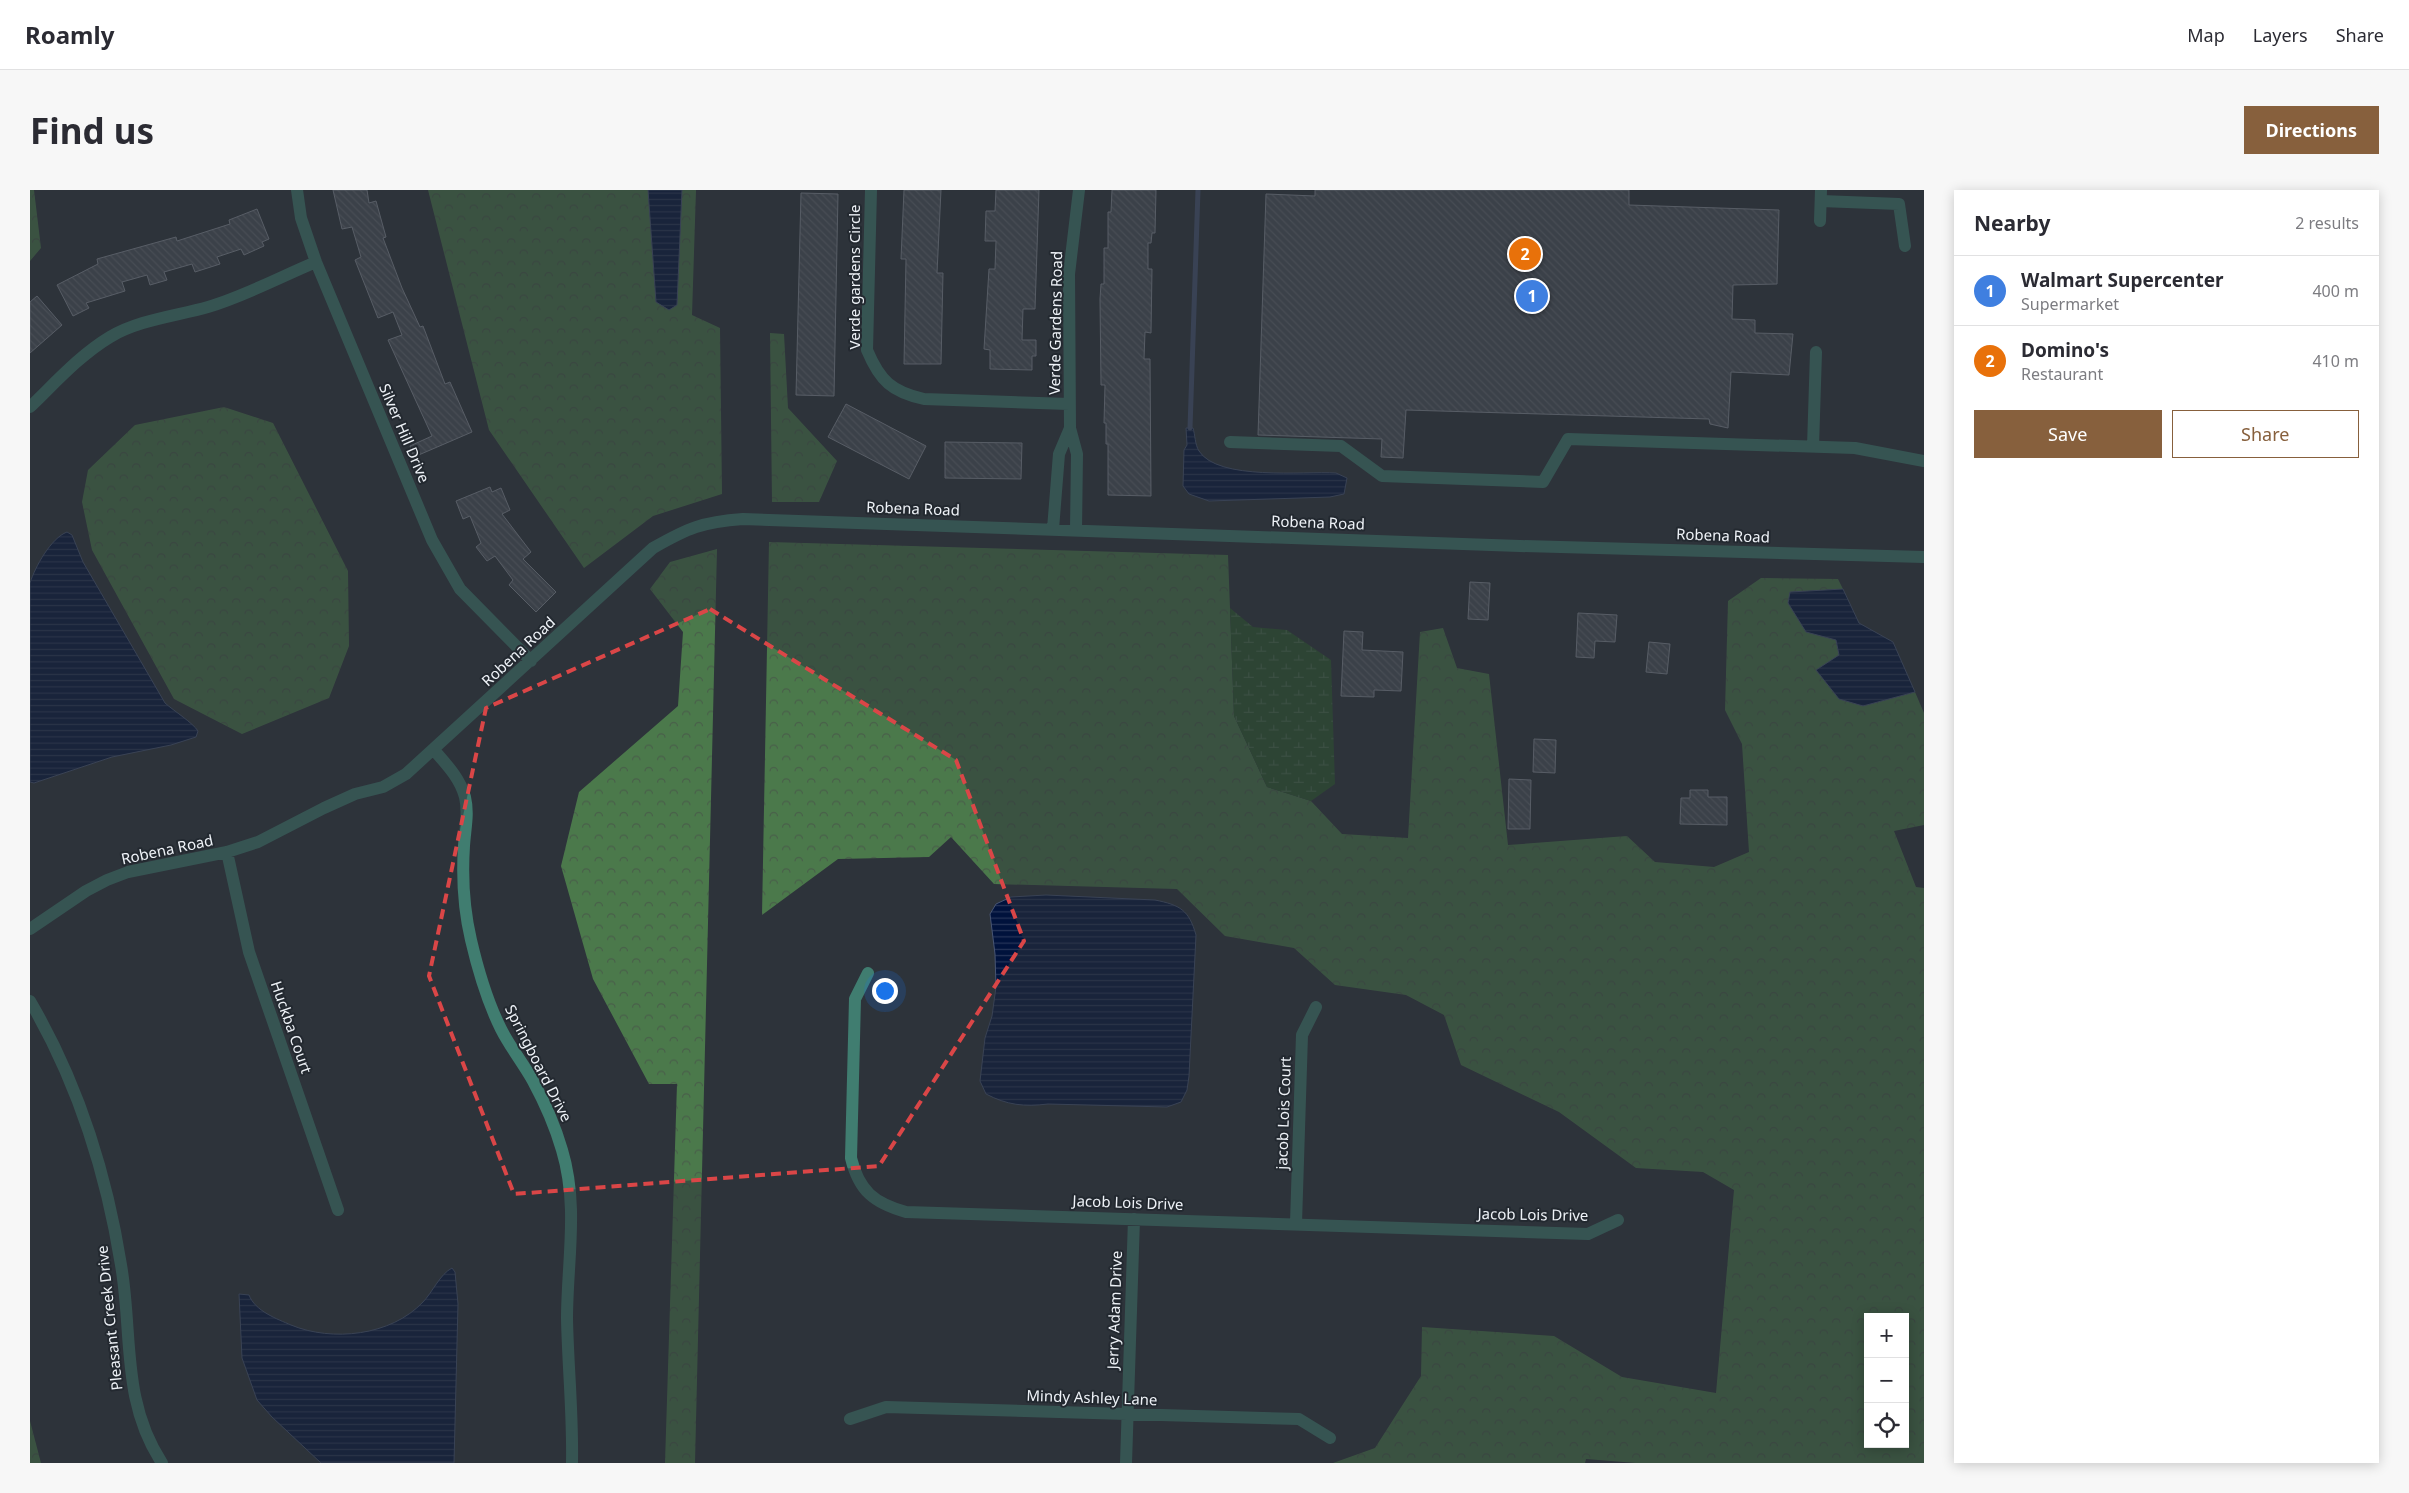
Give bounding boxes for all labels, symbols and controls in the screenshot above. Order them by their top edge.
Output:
text: Roamly [25,18,114,51]
text: Map [2187,23,2225,47]
text: Layers [2253,23,2308,47]
text: Share [2336,23,2384,47]
button: Directions [2244,106,2379,154]
text: Find us [30,107,154,154]
street label: Verde gardens Circle [844,205,864,350]
text: Nearby [1974,209,2050,237]
text: 2 results [2295,212,2359,234]
pin: 2 [1509,235,1541,273]
street label: Verde Gardens Road [1044,251,1066,395]
text: Walmart Supercenter [2021,267,2223,293]
pin: 1 [1516,277,1548,315]
text: 1 [1985,280,1995,302]
text: 400 m [2312,280,2359,302]
text: Supermarket [2021,293,2119,315]
text: Domino's [2021,337,2109,363]
text: 2 [1985,350,1995,372]
text: 410 m [2312,350,2359,372]
text: Restaurant [2021,363,2103,385]
street label: Silver Hill Drive [375,380,435,486]
button: Save [1974,410,2162,458]
button: Share [2172,410,2359,458]
street label: Robena Road [866,496,960,520]
street label: Robena Road [1271,510,1365,534]
street label: Robena Road [1676,523,1770,547]
street label: Robena Road [477,612,559,690]
street label: Robena Road [119,829,215,869]
street label: Huckba Court [267,978,317,1076]
your location [872,978,898,1004]
street label: Springboard Drive [501,1001,577,1125]
street label: jacob Lois Court [1271,1056,1295,1171]
street label: Jacob Lois Drive [1070,1190,1184,1214]
street label: Jacob Lois Drive [1475,1203,1589,1225]
street label: Pleasant Creek Drive [91,1245,127,1391]
street label: Jerry Adam Drive [1102,1250,1126,1372]
map controls [1864,1313,1909,1448]
button: + [1864,1313,1909,1358]
button: − [1864,1358,1909,1403]
street label: Mindy Ashley Lane [1026,1385,1158,1409]
button: locate [1864,1403,1909,1448]

